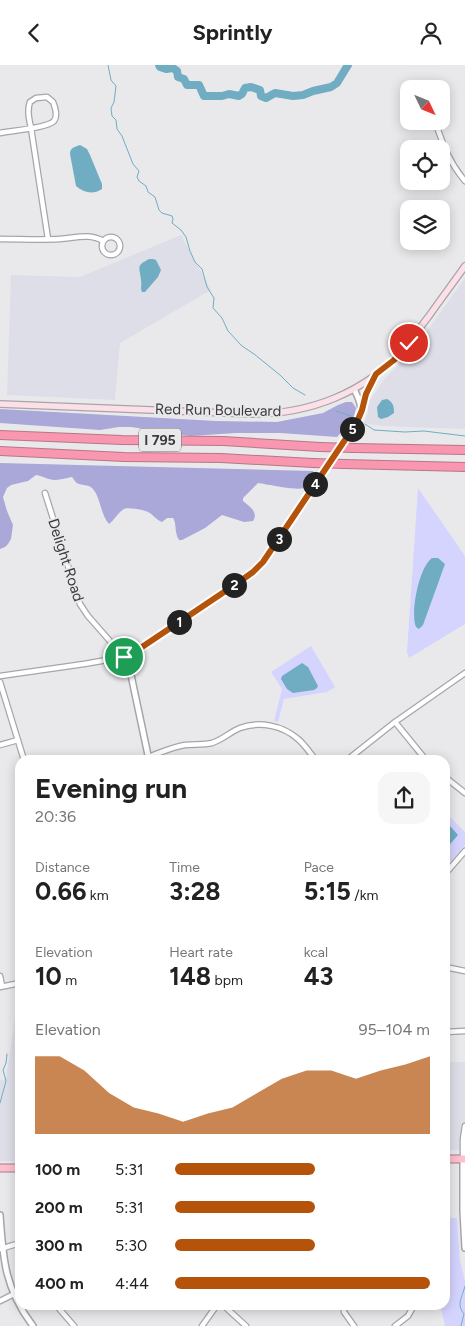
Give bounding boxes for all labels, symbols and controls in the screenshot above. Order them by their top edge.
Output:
icon: back [20,19,48,47]
text: Sprintly [192,19,273,46]
icon: person [417,19,445,47]
north arrow [400,80,450,130]
map controls [400,80,450,250]
button: locate [400,140,450,190]
button: layers [400,200,450,250]
pin [388,322,430,364]
icon: check [395,329,423,357]
street label: Red Run Boulevard [155,400,281,420]
pin: 5 [340,417,364,441]
text: 5 [348,421,357,438]
road number: I 795 [139,429,181,451]
pin: 4 [302,471,328,497]
text: 4 [311,476,320,493]
street label: Delight Road [44,516,88,604]
pin: 3 [266,527,292,551]
text: 3 [276,531,283,548]
pin: 2 [222,573,246,597]
text: 2 [230,577,239,594]
pin: 1 [166,609,192,635]
text: 1 [177,614,182,631]
pin [103,636,145,678]
icon: arrive [110,643,138,671]
text: Evening run [35,771,187,805]
button: share [378,772,430,824]
text: 20:36 [35,807,76,826]
text: Distance [35,859,90,876]
text: Time [169,859,200,876]
text: Pace [304,859,334,876]
text: 0.66 [35,876,86,906]
text: 3:28 [169,876,221,906]
text: 5:15 [304,876,351,906]
text: km [86,887,109,904]
text: /km [351,887,378,904]
text: Elevation [35,944,93,961]
text: Heart rate [169,944,233,961]
text: kcal [304,944,328,961]
text: 10 [35,961,62,991]
text: 148 [169,961,211,991]
text: 43 [304,961,333,991]
text: m [62,972,77,989]
text: bpm [211,972,243,989]
text: Elevation [35,1020,101,1039]
text: 95–104 m [359,1020,430,1039]
text: 100 m [35,1160,80,1179]
text: 5:31 [115,1160,144,1179]
text: 200 m [35,1198,83,1217]
text: 5:31 [115,1198,144,1217]
text: 300 m [35,1236,82,1255]
text: 5:30 [115,1236,147,1255]
text: 400 m [35,1274,84,1293]
text: 4:44 [115,1274,149,1293]

